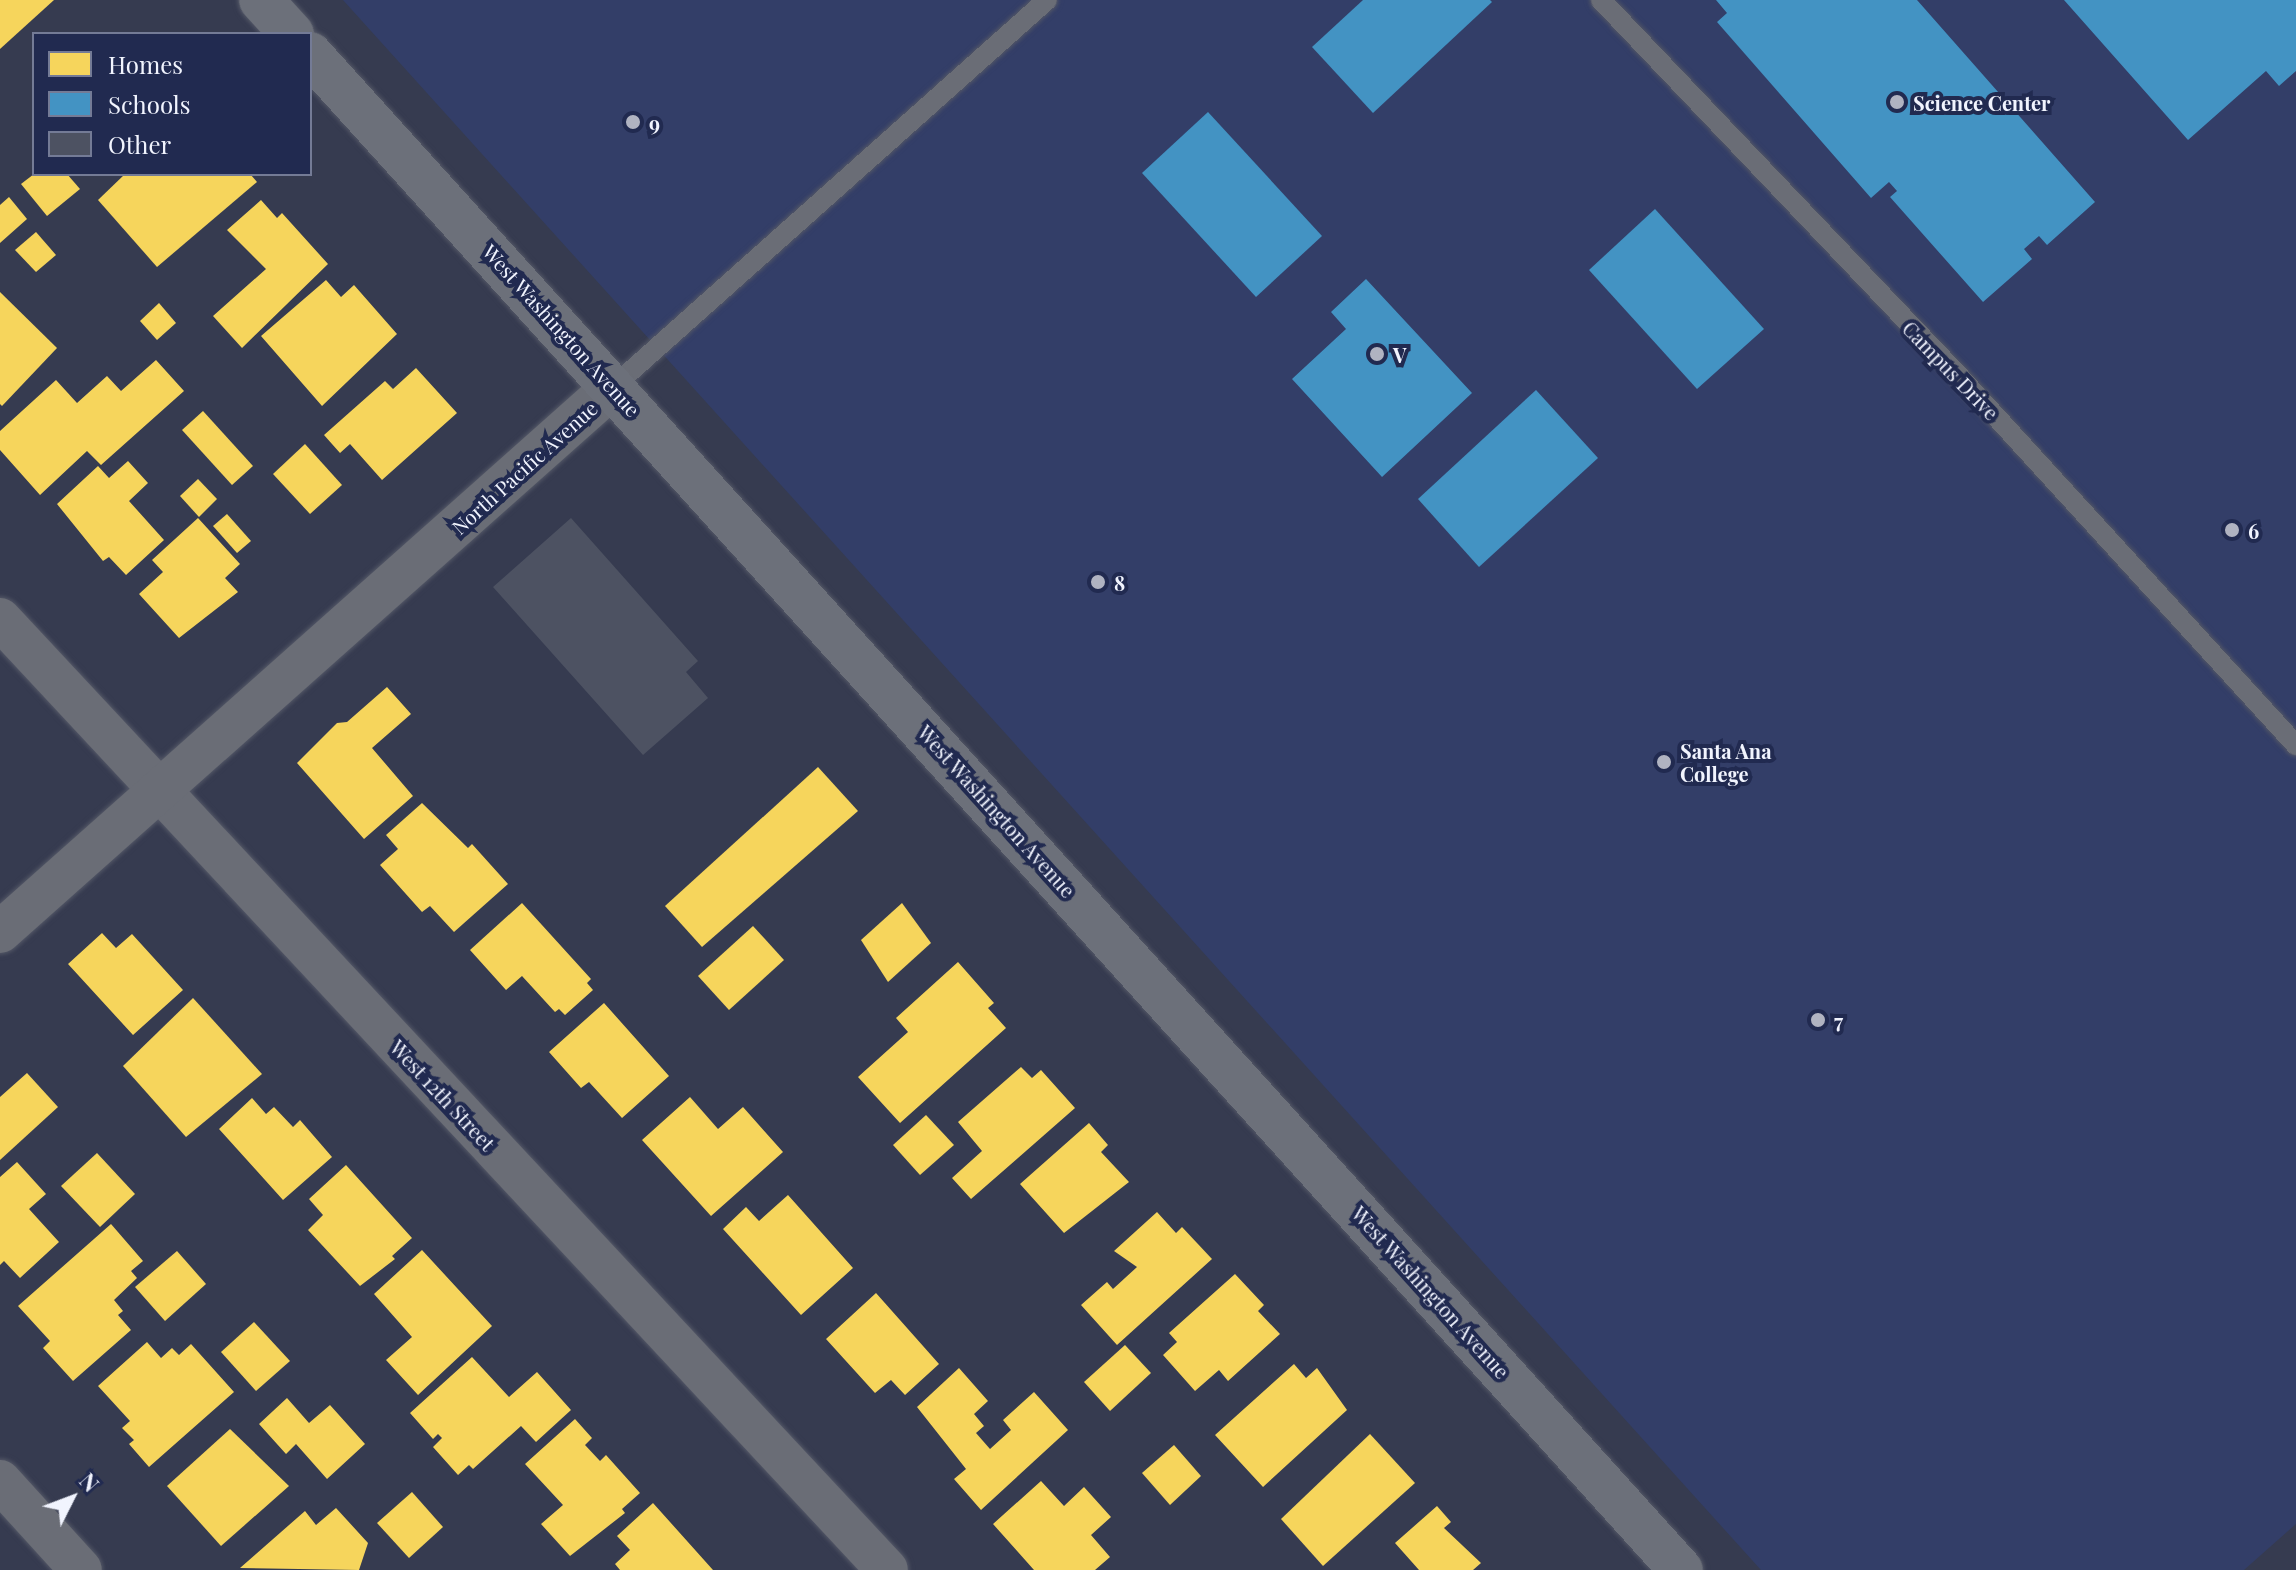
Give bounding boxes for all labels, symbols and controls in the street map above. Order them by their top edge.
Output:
legend [32,32,312,176]
text: Homes [108,48,183,80]
text: Schools [108,88,190,120]
place label: Science Center [1913,90,2050,114]
marker: Science Center [1888,93,1906,111]
place label: 9 [649,110,660,134]
marker: 9 [624,113,642,131]
text: Other [108,128,171,160]
street label: West Washington Avenue [478,238,646,422]
street label: Campus Drive [1898,316,2004,424]
place label: V [1393,342,1406,366]
marker: V [1368,345,1386,363]
street label: North Pacific Avenue [446,395,602,539]
place label: 6 [2248,518,2259,542]
marker: 6 [2223,521,2241,539]
place label: 8 [1114,570,1125,594]
marker: 8 [1089,573,1107,591]
street label: West Washington Avenue [913,719,1081,903]
place label: Santa Ana College [1680,738,1772,785]
marker: Santa Ana College [1655,753,1673,771]
place label: 7 [1834,1008,1843,1032]
marker: 7 [1809,1011,1827,1029]
street label: West 12th Street [386,1035,500,1155]
street label: West Washington Avenue [1347,1200,1515,1384]
north arrow [32,1458,112,1538]
text: N [73,1466,106,1498]

